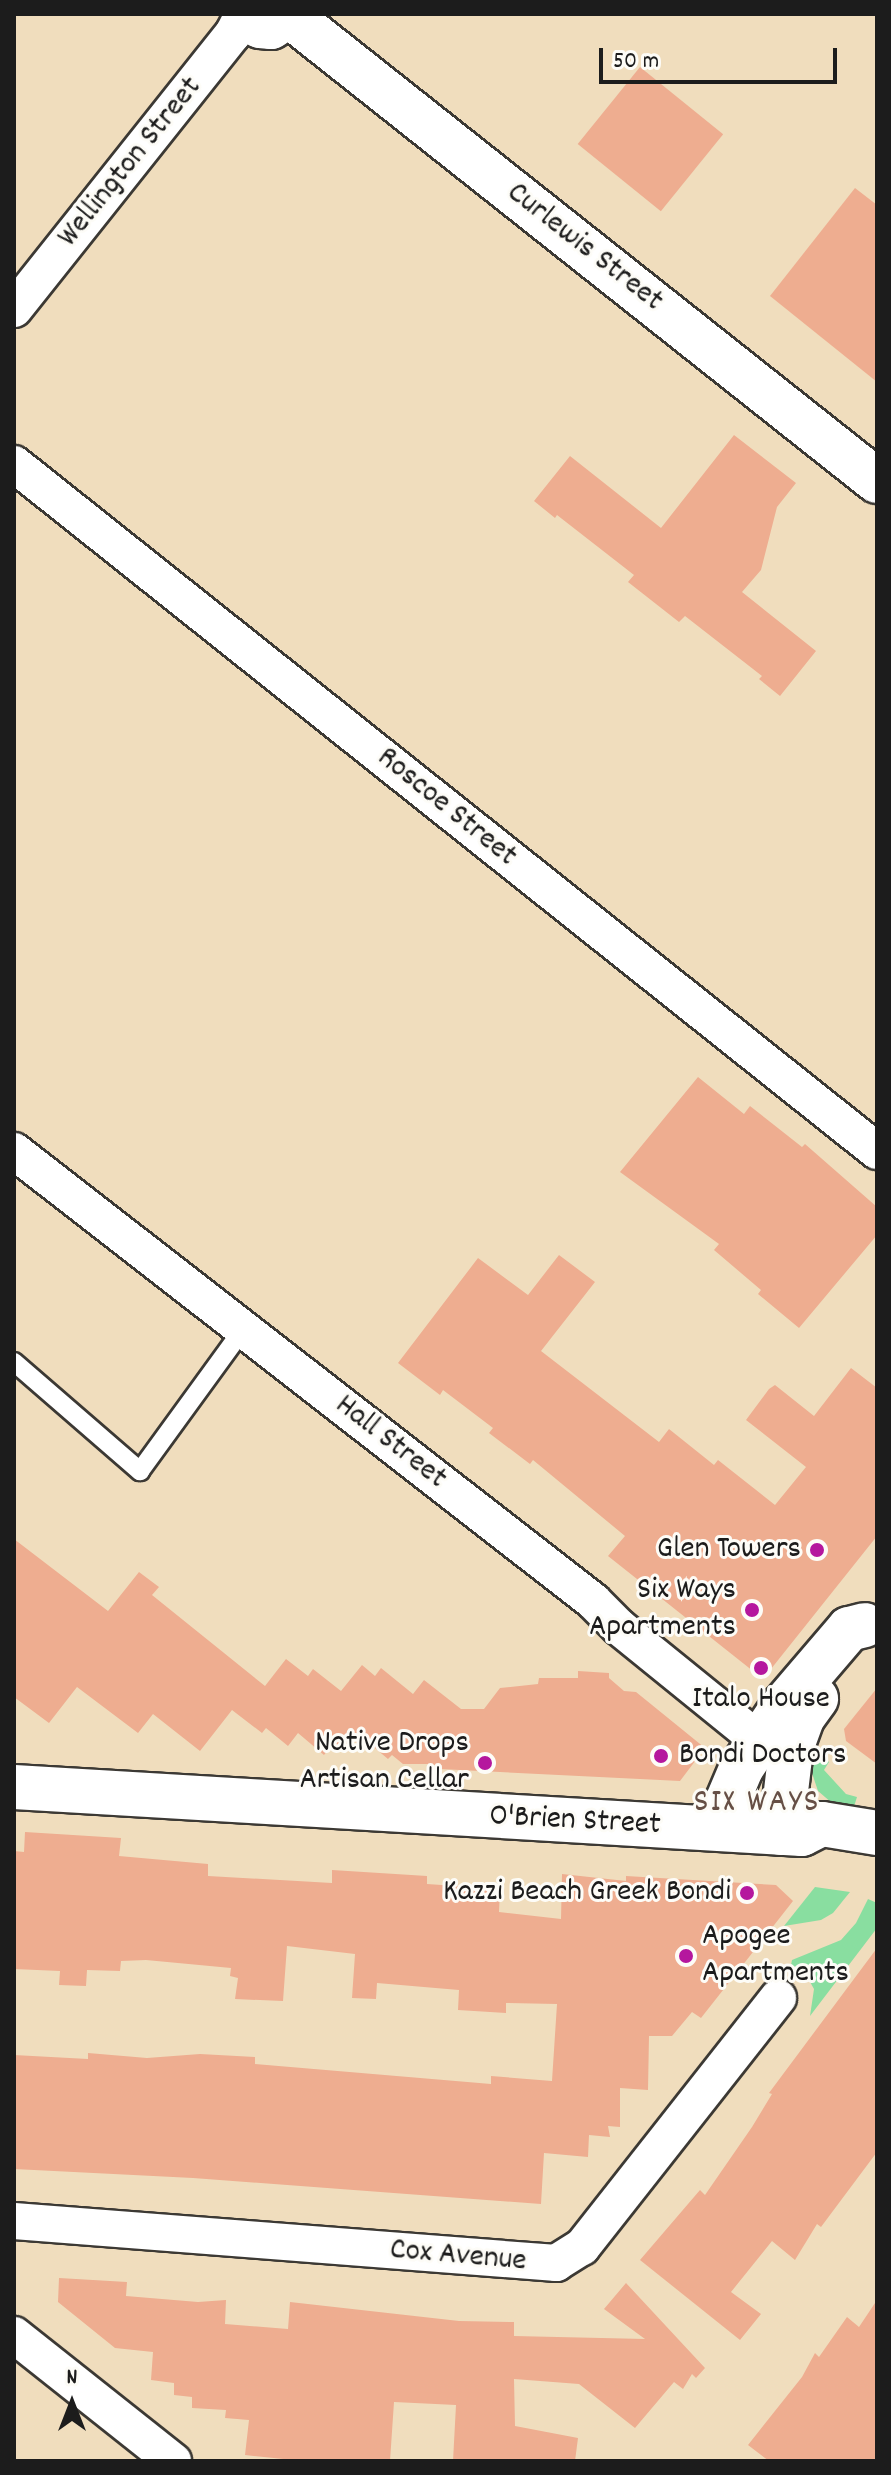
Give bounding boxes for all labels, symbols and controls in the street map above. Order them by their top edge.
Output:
scale bar [603,32,841,82]
text: 50 m [613,45,659,79]
street label: Wellington Street [51,70,211,256]
street label: Curlewis Street [498,175,670,321]
street label: Roscoe Street [368,740,524,876]
street label: Hall Street [326,1387,454,1499]
place label: Glen Towers [657,1531,801,1569]
marker: Glen Towers [808,1541,826,1559]
place label: Six Ways Apartments [589,1573,736,1648]
marker: Six Ways Apartments [743,1601,761,1619]
marker: Italo House [752,1659,770,1677]
place label: Italo House [692,1681,830,1719]
place label: Native Drops Artisan Cellar [299,1726,469,1801]
place label: Bondi Doctors [679,1737,846,1775]
marker: Bondi Doctors [650,1745,672,1767]
marker: Native Drops Artisan Cellar [476,1754,494,1772]
district label: SIX WAYS [694,1784,820,1824]
street label: O'Brien Street [488,1798,662,1846]
place label: Kazzi Beach Greek Bondi [443,1874,731,1912]
marker: Kazzi Beach Greek Bondi [738,1884,756,1902]
place label: Apogee Apartments [702,1919,849,1994]
marker: Apogee Apartments [677,1947,695,1965]
street label: Cox Avenue [388,2232,528,2282]
north arrow [32,2363,112,2443]
text: N [67,2363,77,2394]

